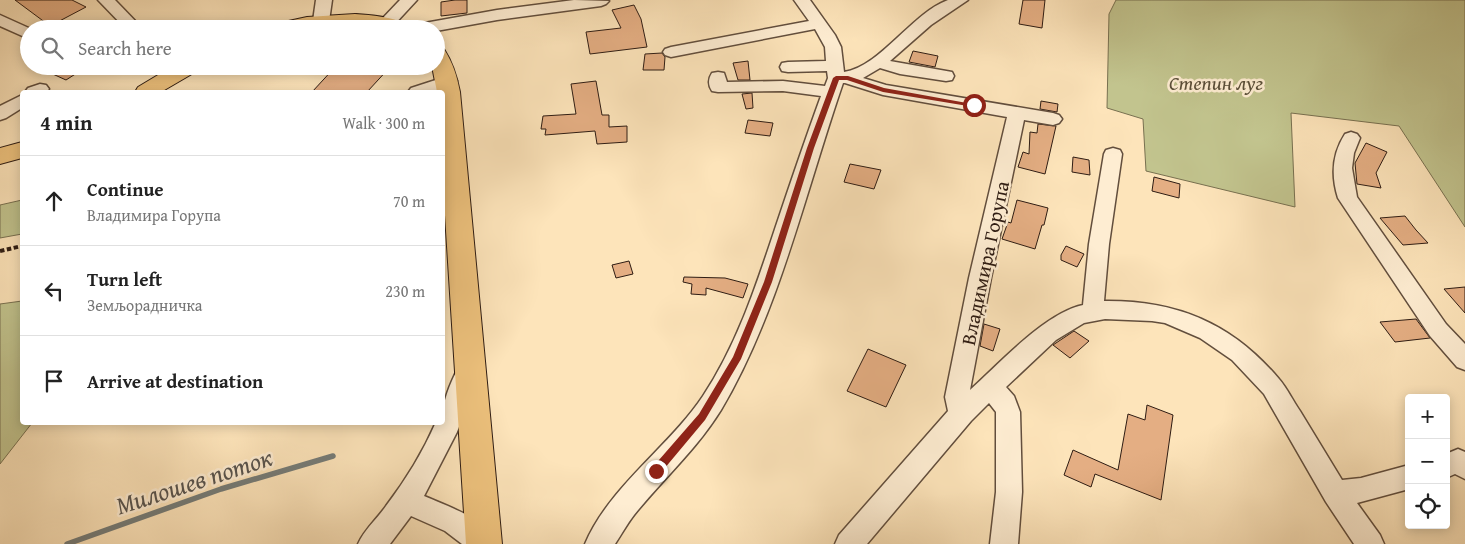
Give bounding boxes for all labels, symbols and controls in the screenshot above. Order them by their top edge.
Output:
search box [20,20,445,75]
icon: search [38,34,66,62]
text: Search here [78,34,172,62]
park label: Степин луг [1169,68,1264,97]
route start [963,94,986,117]
text: 4 min [40,107,92,138]
text: Walk · 300 m [342,111,425,135]
text: Continue [87,175,164,203]
street label: Владимира Горупа [953,178,1016,348]
icon: ahead [40,187,68,215]
text: 70 m [393,189,425,213]
text: Владимира Горупа [87,203,221,227]
text: Turn left [87,265,162,293]
icon: left [40,277,68,305]
text: 230 m [385,279,425,303]
text: Земљорадничка [87,293,202,317]
icon: arrive [40,367,68,395]
text: Arrive at destination [87,367,263,395]
map controls [1405,394,1450,529]
button: + [1405,394,1450,439]
water label: Милошев поток [111,439,277,523]
button: − [1405,439,1450,484]
route end [645,460,668,483]
button: locate [1405,484,1450,529]

